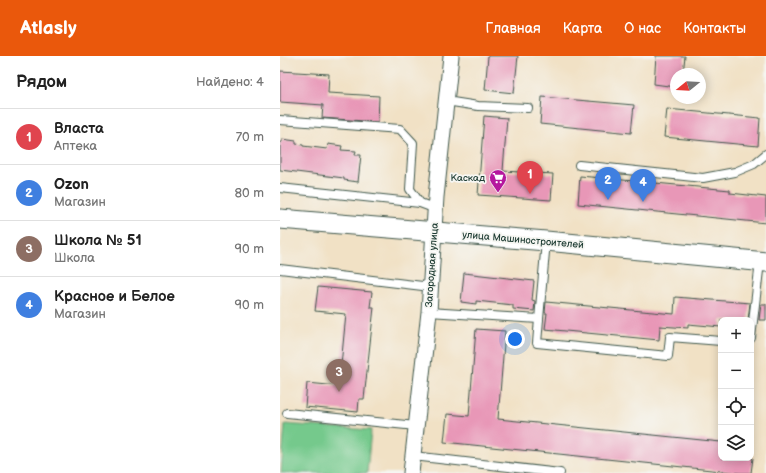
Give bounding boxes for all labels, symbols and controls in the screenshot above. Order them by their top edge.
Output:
text: Atlasly [20,17,77,40]
text: Главная [486,20,541,37]
text: Карта [563,20,602,37]
text: О нас [624,20,661,37]
text: Контакты [683,20,746,37]
north arrow [670,68,706,104]
text: Рядом [16,72,67,92]
text: Найдено: 4 [196,74,264,90]
text: Власта [54,119,104,138]
text: 1 [26,129,32,145]
text: 70 m [236,129,264,145]
text: Аптека [54,138,97,154]
pin: 1 [517,161,543,194]
pin: 2 [595,167,621,200]
supermarket icon: Каскад [488,168,508,193]
pin: 4 [630,169,656,202]
place label: Каскад [451,172,485,184]
text: Ozon [54,175,89,194]
text: 2 [25,185,33,201]
text: 80 m [235,185,264,201]
text: Магазин [54,194,106,210]
street label: Загородная улица [423,222,441,308]
street label: улица Машиностроителей [462,229,585,251]
text: Школа № 51 [54,231,142,250]
text: 3 [25,241,33,257]
text: 90 m [235,241,264,257]
text: Школа [54,250,95,266]
text: Красное и Белое [54,287,175,306]
text: 4 [25,297,33,313]
text: 90 m [235,297,264,313]
text: Магазин [54,306,106,322]
map controls [718,317,754,461]
button: + [718,317,754,353]
your location [505,329,525,349]
button: − [718,353,754,389]
pin: 3 [326,359,352,392]
button: locate [718,389,754,425]
button: layers [718,425,754,461]

